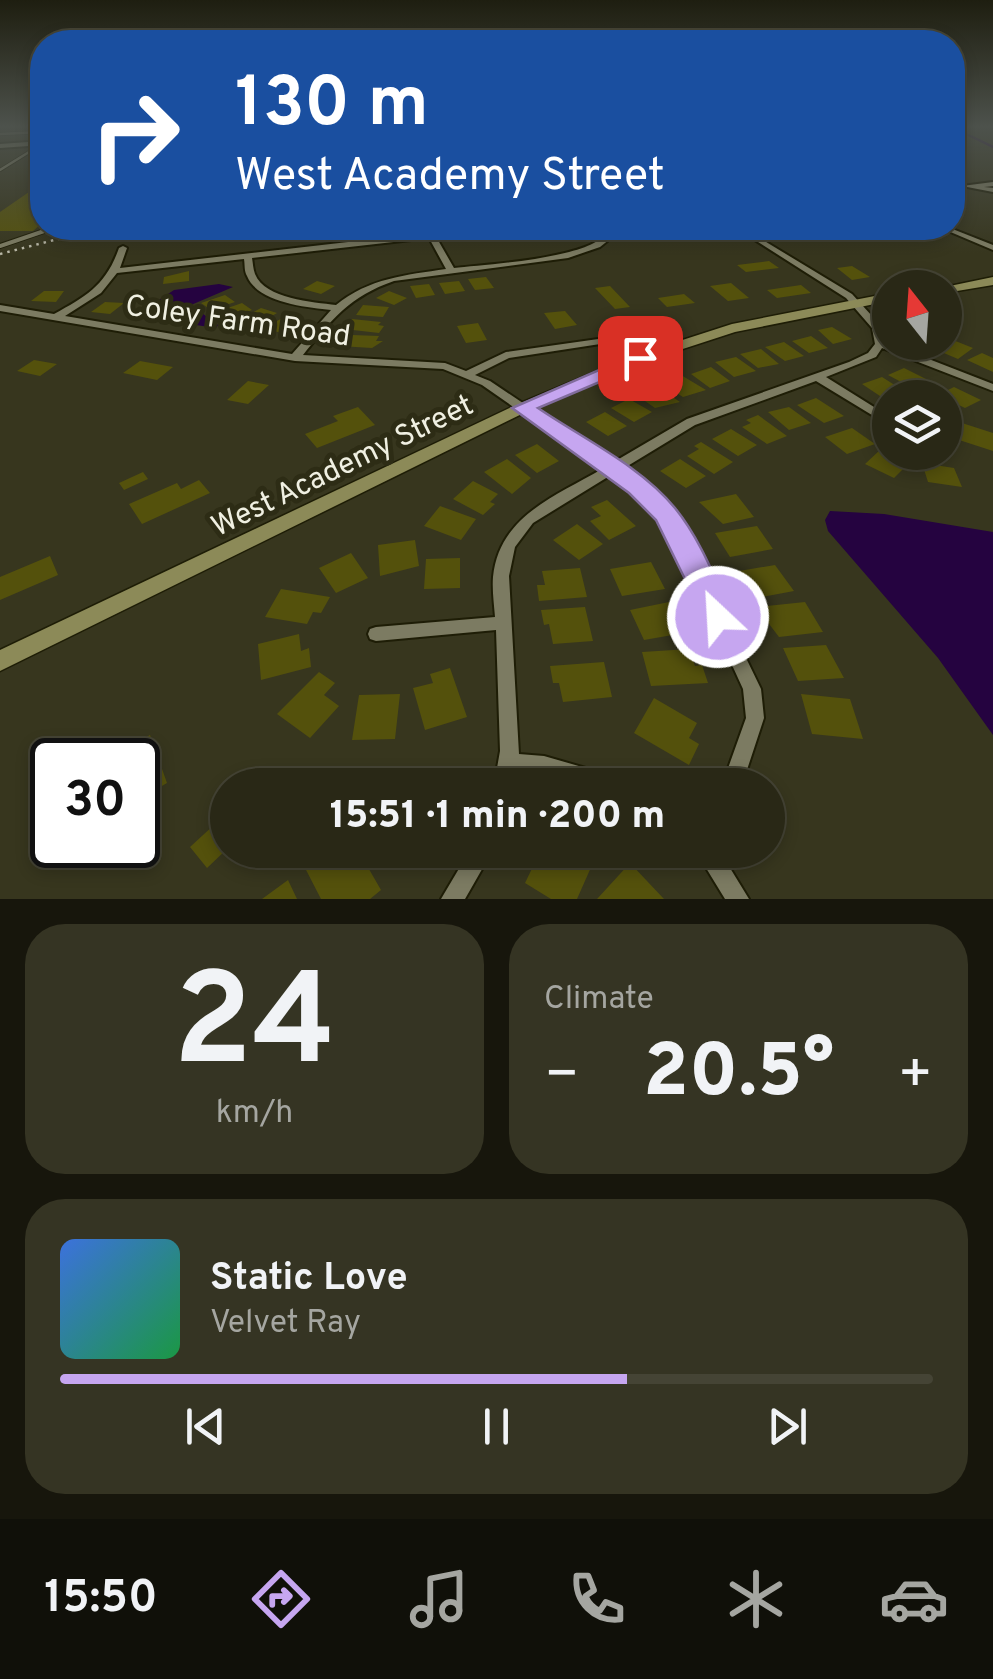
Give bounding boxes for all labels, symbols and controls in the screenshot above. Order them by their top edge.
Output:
text: 130 m [235,62,429,151]
icon: right [70,70,200,200]
text: West Academy Street [235,149,665,206]
north arrow [872,270,962,360]
map controls [872,270,962,470]
street label: Coley Farm Road [123,288,352,357]
pin [598,316,683,401]
icon: arrive [613,331,668,386]
button: layers [872,380,962,470]
street label: West Academy Street [206,388,480,547]
position arrow [666,565,770,669]
speed limit sign: 30 [30,738,160,868]
text: 15:51 · 1 min · 200 m [330,793,665,842]
text: 24 [173,946,336,1111]
text: Climate [544,980,654,1020]
text: 20.5° [643,1028,834,1123]
text: − [544,1042,579,1112]
text: + [898,1042,933,1112]
text: km/h [216,1094,293,1134]
text: Static Love [210,1255,408,1304]
text: Velvet Ray [210,1304,361,1344]
icon: previous [178,1399,233,1454]
icon: pause [469,1399,524,1454]
icon: next [760,1399,815,1454]
icon: directions [246,1564,316,1634]
icon: music [404,1564,474,1634]
icon: phone [562,1564,632,1634]
icon: climate [721,1564,791,1634]
icon: car [879,1564,949,1634]
text: 15:50 [44,1571,158,1628]

